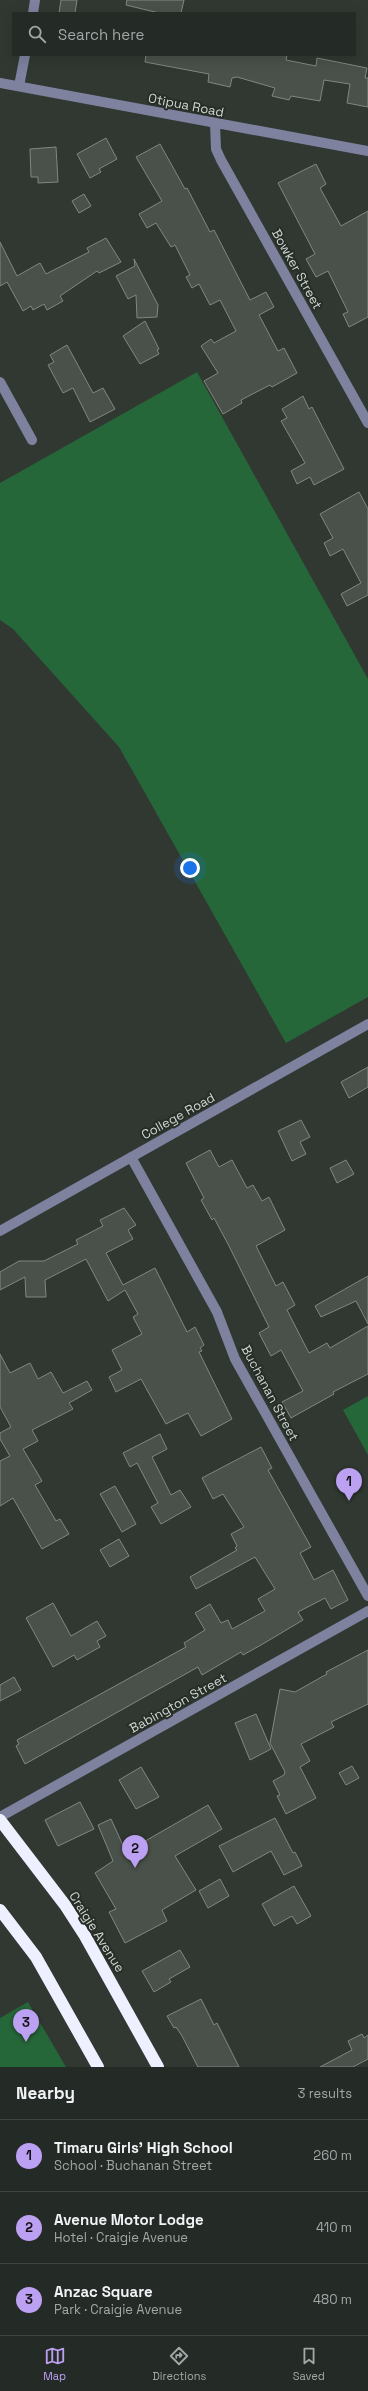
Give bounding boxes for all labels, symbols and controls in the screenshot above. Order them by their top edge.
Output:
search box [12,12,356,56]
icon: search [26,23,48,45]
text: Search here [58,25,144,44]
street label: Otipua Road [147,89,225,121]
street label: Bowker Street [268,226,326,312]
your location [180,858,200,878]
street label: College Road [138,1089,218,1143]
street label: Buchanan Street [238,1342,302,1444]
pin: 1 [336,1468,362,1501]
street label: Babington Street [126,1669,230,1737]
pin: 2 [122,1835,148,1868]
street label: Craigie Avenue [65,1888,129,1976]
pin: 3 [13,2009,39,2042]
text: Nearby [16,2082,75,2104]
text: 3 results [298,2085,352,2102]
text: Timaru Girls' High School [54,2138,233,2157]
text: 1 [26,2147,32,2164]
text: 260 m [313,2147,352,2164]
text: School · Buchanan Street [54,2157,212,2174]
text: Avenue Motor Lodge [54,2210,204,2229]
text: 2 [25,2219,33,2236]
text: 410 m [316,2219,352,2236]
text: Hotel · Craigie Avenue [54,2229,188,2246]
text: Anzac Square [54,2282,153,2301]
text: 3 [25,2291,33,2308]
text: 480 m [313,2291,352,2308]
text: Park · Craigie Avenue [54,2301,182,2318]
tab: Map [43,2345,66,2383]
tab: Directions [152,2345,206,2383]
tab: Saved [293,2345,325,2383]

